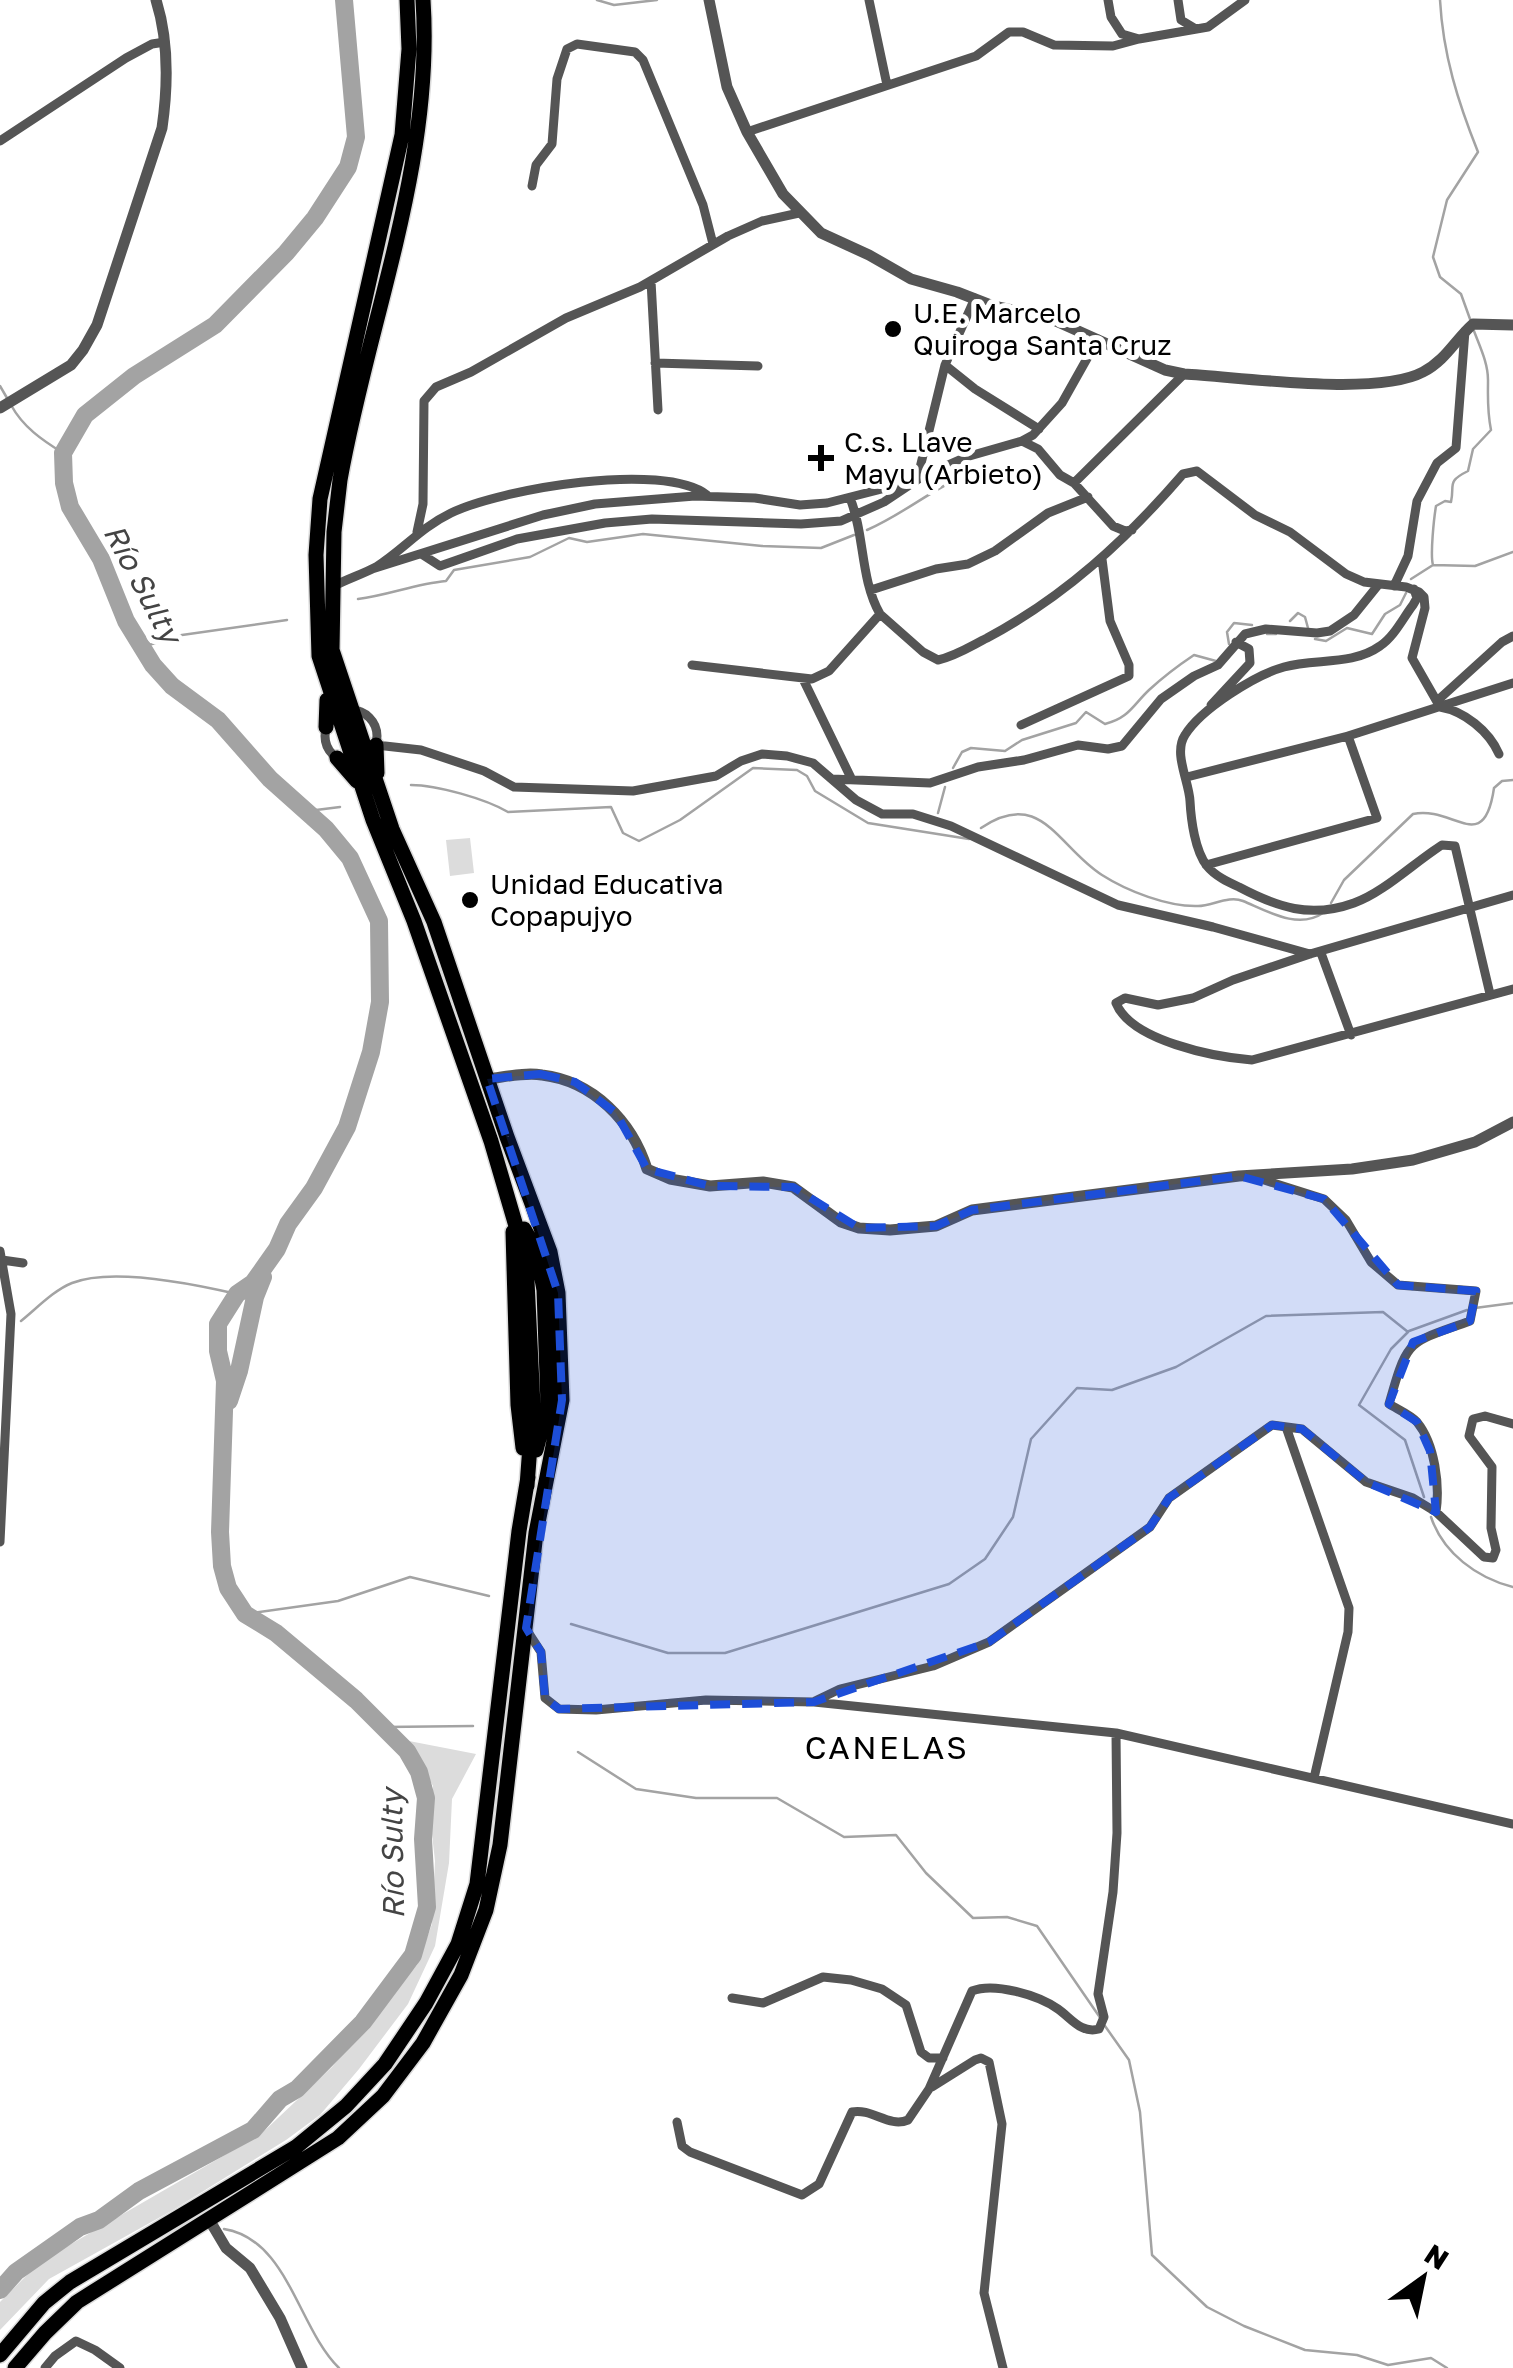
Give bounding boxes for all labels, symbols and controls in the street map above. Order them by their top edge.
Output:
place label: U.E. Marcelo Quiroga Santa Cruz [913,296,1172,361]
marker: U.E. Marcelo Quiroga Santa Cruz [882,318,904,340]
place label: C.s. Llave Mayu (Arbieto) [844,425,1043,490]
marker: C.s. Llave Mayu (Arbieto) [808,445,834,471]
water label: Río Sulty [97,518,191,653]
place label: Unidad Educativa Copapujyo [490,867,724,932]
marker: Unidad Educativa Copapujyo [459,889,481,911]
district label: CANELAS [805,1728,969,1766]
water label: Río Sulty [373,1785,411,1919]
north arrow [1373,2228,1473,2328]
text: N [1419,2237,1455,2276]

